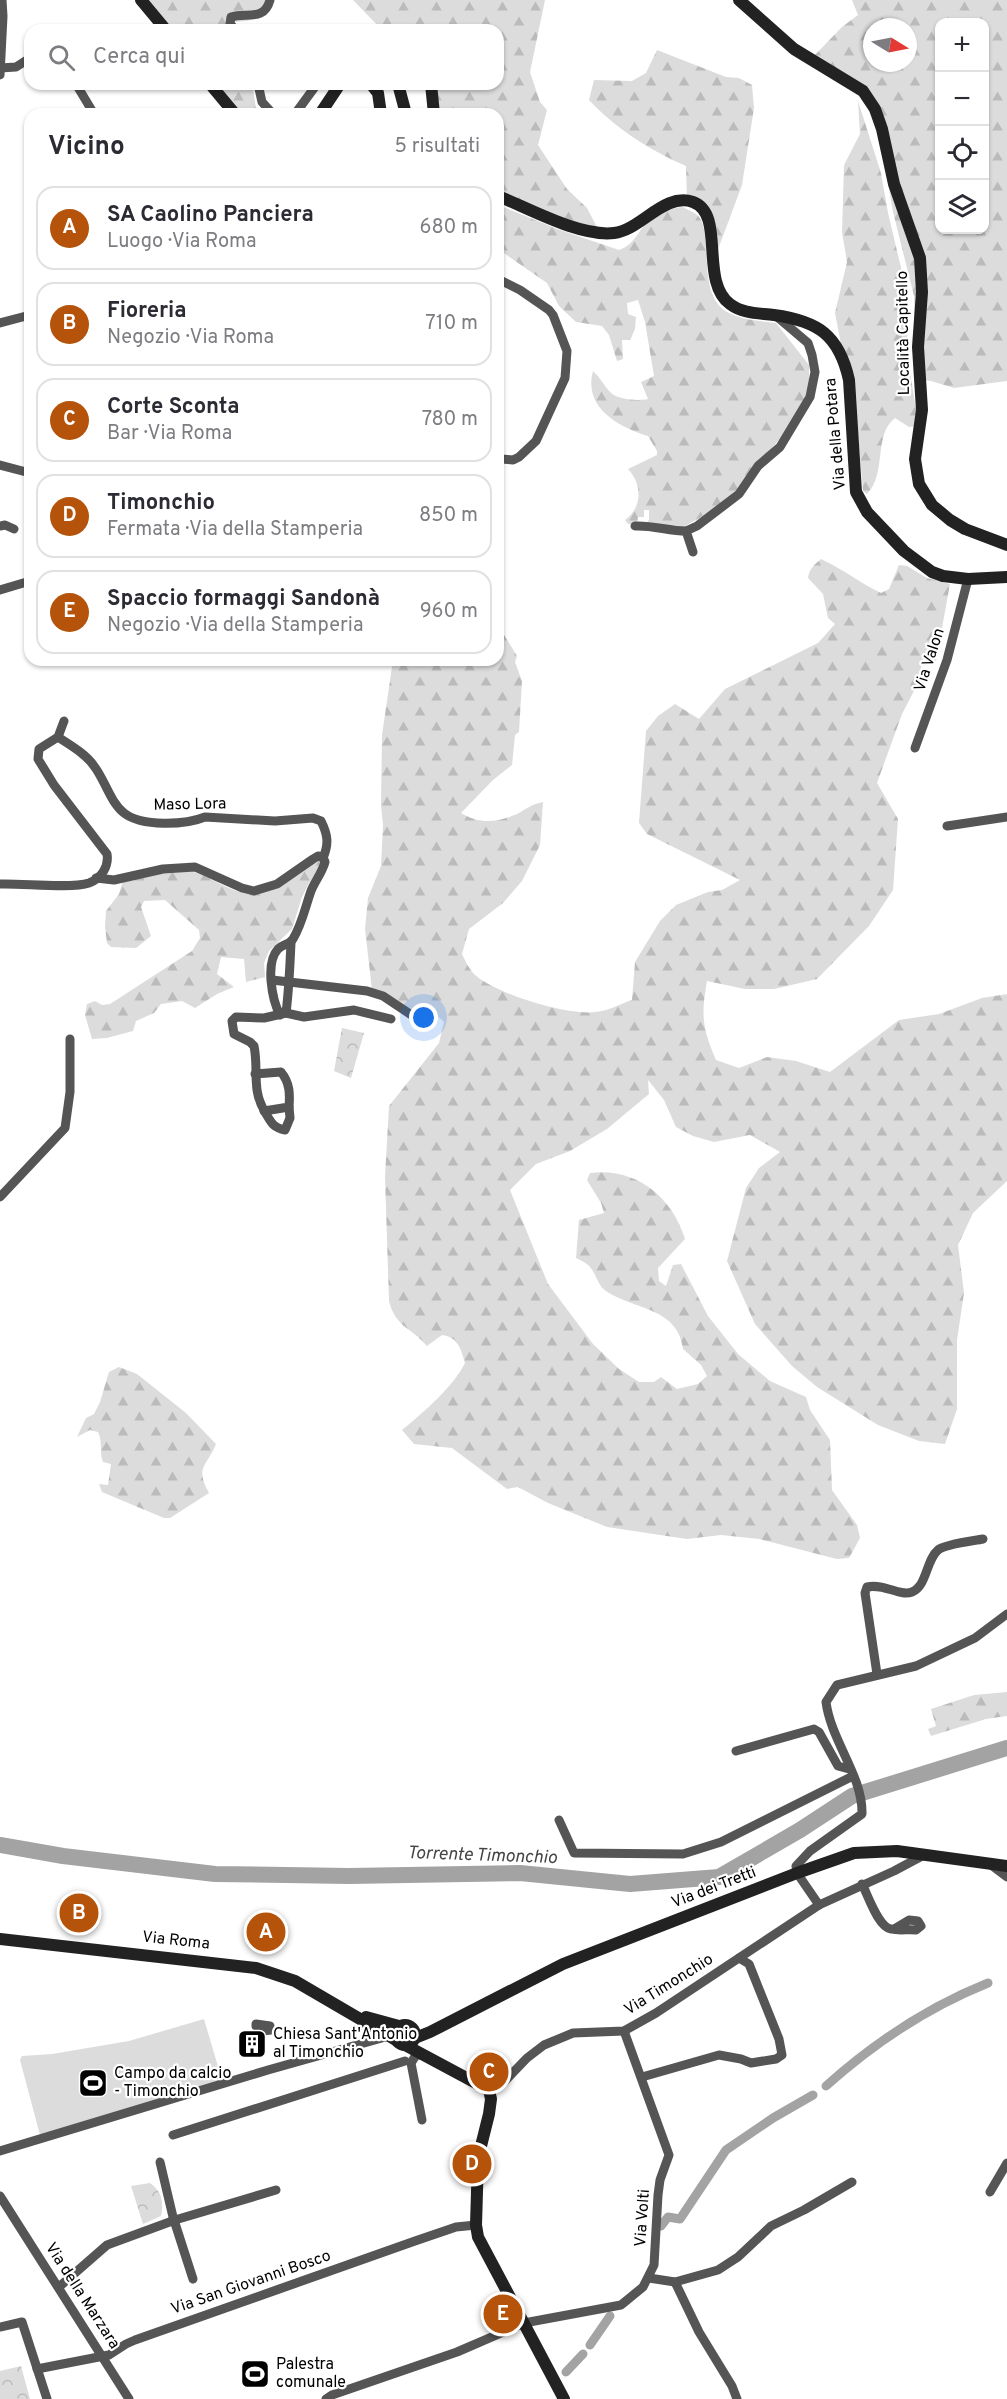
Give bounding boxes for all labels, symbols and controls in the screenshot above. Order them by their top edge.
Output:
north arrow [863,18,917,72]
map controls [935,18,989,234]
button: + [935,18,989,72]
search box [24,24,504,90]
icon: search [45,41,78,74]
text: Cerca qui [93,44,185,71]
button: − [935,72,989,126]
button: locate [935,126,989,180]
text: Vicino [48,131,125,164]
text: 5 risultati [395,134,480,160]
button: layers [935,180,989,234]
text: SA Caolino Panciera [107,202,314,229]
text: A [62,215,77,241]
text: 680 m [420,215,478,241]
text: Luogo · Via Roma [107,229,257,255]
street label: Località Capitello [893,270,915,395]
text: Fioreria [107,298,187,325]
text: B [63,311,76,337]
text: 710 m [425,311,478,337]
text: Negozio · Via Roma [107,325,274,351]
street label: Via della Potara [821,377,851,491]
text: Corte Sconta [107,394,239,421]
text: C [63,407,76,433]
text: 780 m [422,407,478,433]
text: Bar · Via Roma [107,421,232,447]
text: Timonchio [107,490,215,517]
text: D [62,503,77,529]
text: 850 m [419,503,478,529]
text: Fermata · Via della Stamperia [107,517,363,543]
text: Spaccio formaggi Sandonà [107,586,380,613]
text: E [63,599,76,625]
text: 960 m [420,599,478,625]
text: Negozio · Via della Stamperia [107,613,363,639]
street label: Via Valon [910,626,950,694]
street label: Maso Lora [153,794,227,816]
your location [409,1003,438,1032]
water label: Torrente Timonchio [407,1842,558,1870]
street label: Via dei Tretti [669,1863,759,1913]
pin: B [60,1890,98,1936]
pin: A [246,1910,286,1954]
street label: Via Roma [141,1928,211,1954]
street label: Via Timonchio [621,1950,717,2020]
place label: Chiesa Sant'Antonio al Timonchio [273,2025,417,2063]
building icon: Chiesa Sant'Antonio al Timonchio [236,2028,268,2060]
pin: C [470,2050,508,2094]
place label: Campo da calcio - Timonchio [114,2064,231,2102]
sports icon: Campo da calcio - Timonchio [77,2067,109,2099]
pin: D [452,2142,492,2186]
street label: Via Volti [631,2188,655,2248]
street label: Via della Marzara [40,2239,124,2353]
street label: Via San Giovanni Bosco [168,2246,334,2320]
pin: E [484,2292,522,2336]
place label: Palestra comunale [276,2355,346,2393]
sports icon: Palestra comunale [239,2358,271,2390]

